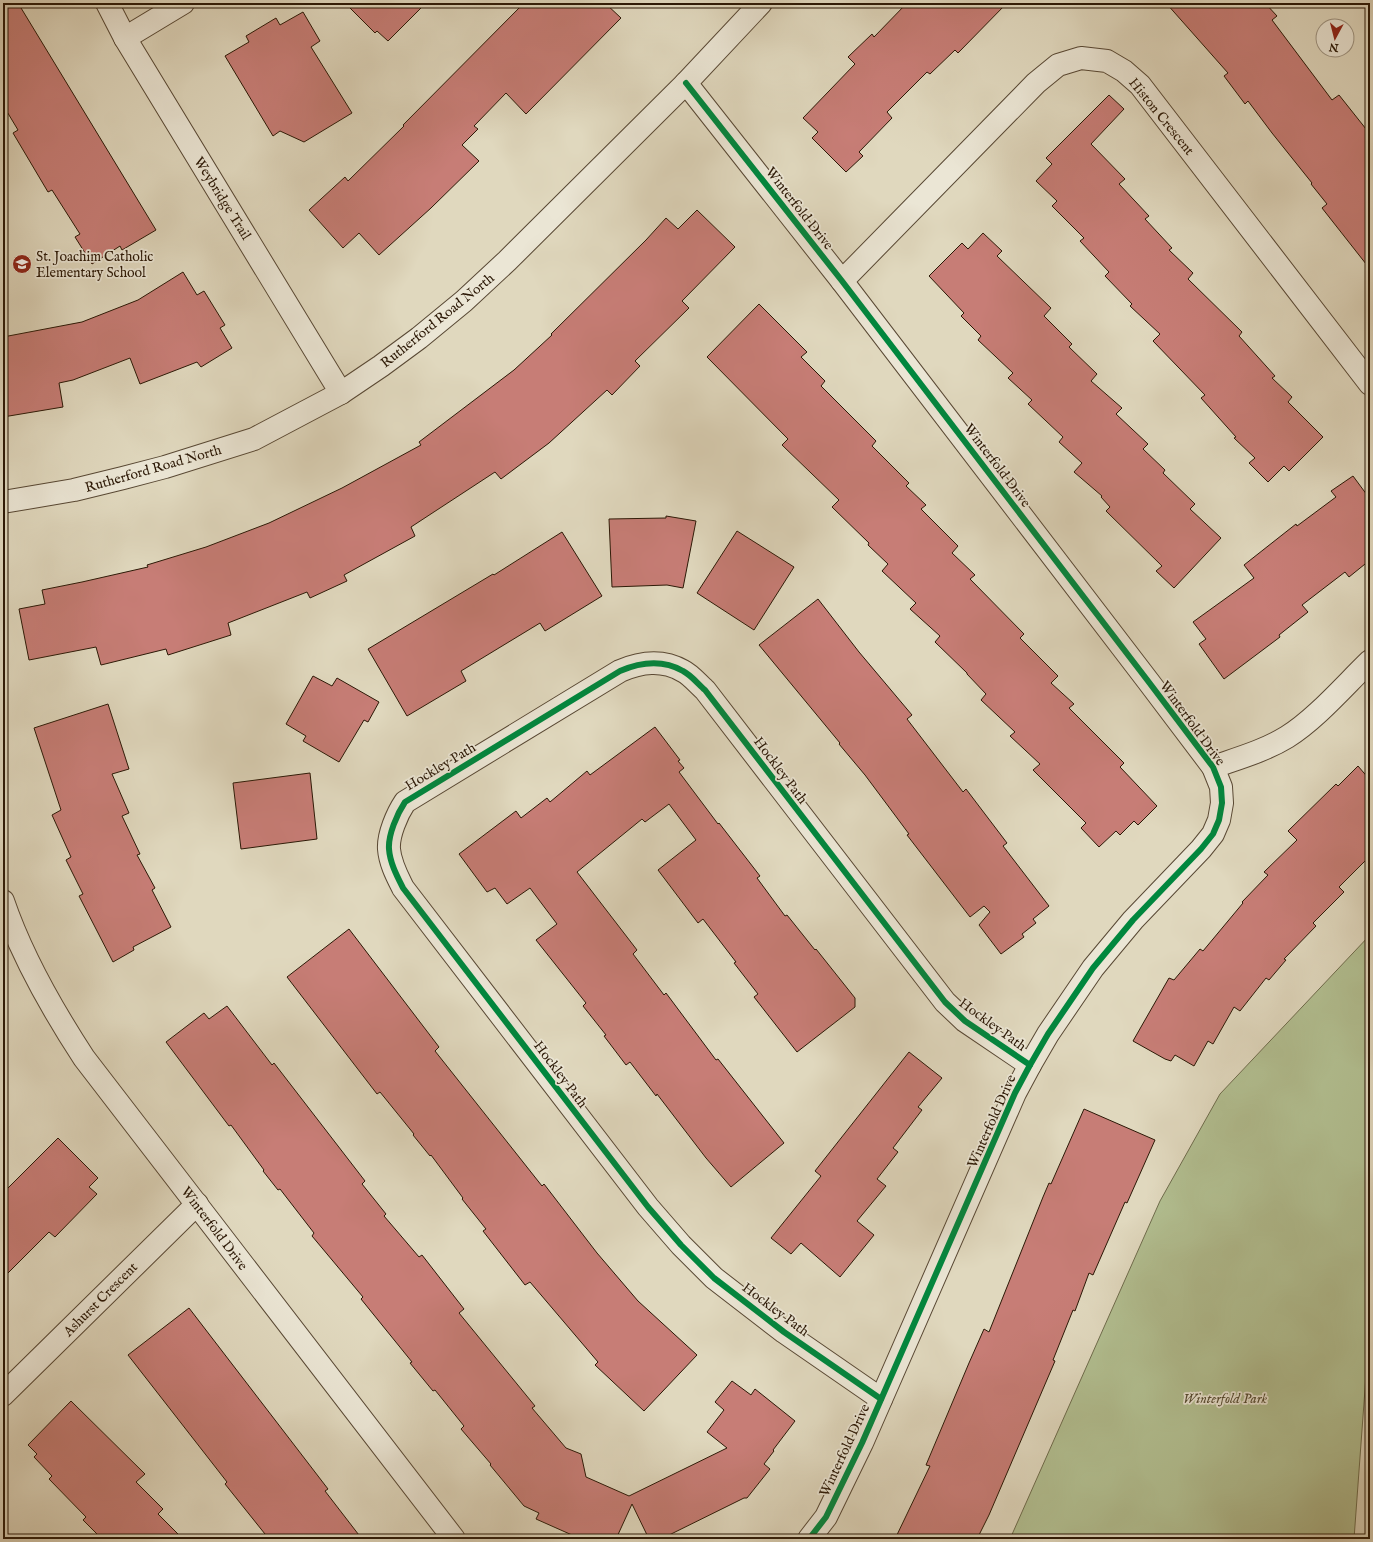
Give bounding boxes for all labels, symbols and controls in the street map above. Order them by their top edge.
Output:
north arrow [1315,18,1355,58]
text: N [1328,39,1340,55]
street label: Histon Crescent [1124,74,1198,159]
street label: Weybridge Trail [189,154,255,244]
street label: Winterfold Drive [761,164,838,254]
place label: St. Joachim Catholic Elementary School [36,248,153,282]
school or university icon: St. Joachim Catholic Elementary School [11,253,33,275]
street label: Rutherford Road North [377,269,499,372]
street label: Winterfold Drive [960,420,1035,512]
street label: Rutherford Road North [83,441,224,497]
street label: Winterfold Drive [1155,678,1229,770]
street label: Hockley Path [749,734,812,808]
street label: Hockley Path [402,738,480,795]
street label: Hockley Path [955,994,1030,1056]
street label: Hockley Path [529,1038,592,1112]
street label: Winterfold Drive [963,1071,1021,1171]
street label: Winterfold Drive [177,1183,252,1275]
street label: Ashurst Crescent [59,1259,142,1341]
street label: Hockley Path [738,1279,813,1341]
park label: Winterfold Park [1183,1390,1267,1408]
street label: Winterfold Drive [816,1401,874,1500]

